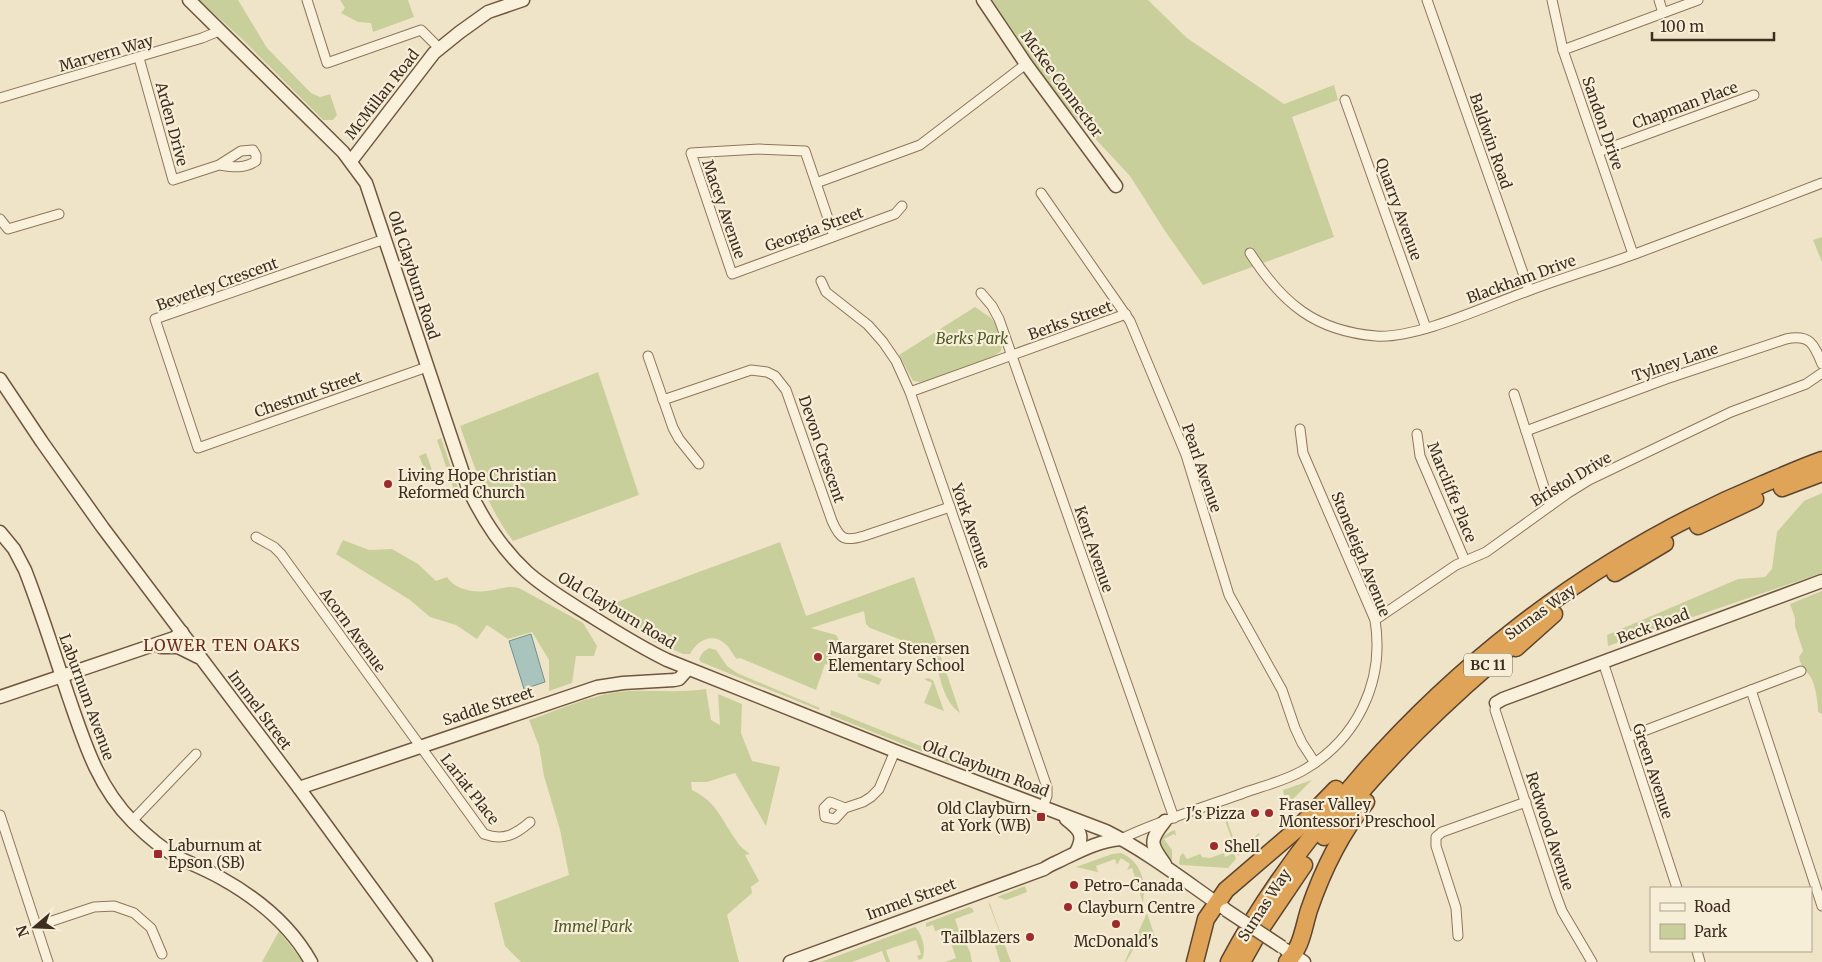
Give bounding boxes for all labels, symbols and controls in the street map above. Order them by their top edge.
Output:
scale bar [1652,10,1774,42]
text: 100 m [1660,17,1704,36]
street label: McKee Connector [1017,27,1107,141]
street label: Marvern Way [57,30,156,76]
street label: McMillan Road [341,45,423,143]
street label: Sandon Drive [1578,74,1628,172]
street label: Chapman Place [1630,77,1740,133]
street label: Arden Drive [151,79,192,168]
street label: Baldwin Road [1466,91,1516,191]
street label: Quarry Avenue [1372,155,1426,263]
street label: Macey Avenue [698,157,750,261]
street label: Georgia Street [762,202,866,256]
street label: Old Clayburn Road [384,208,444,342]
street label: Blackham Drive [1464,250,1578,308]
street label: Beverley Crescent [154,253,280,315]
street label: Berks Street [1025,296,1115,344]
park label: Berks Park [936,329,1009,348]
street label: Tylney Lane [1630,338,1721,386]
street label: Chestnut Street [252,367,364,421]
street label: Devon Crescent [795,393,849,505]
street label: Pearl Avenue [1178,421,1226,515]
street label: Marcliffe Place [1423,439,1481,545]
street label: Bristol Drive [1527,448,1615,510]
place label: Living Hope Christian Reformed Church [398,466,557,502]
marker: Living Hope Christian Reformed Church [382,478,394,490]
street label: York Avenue [947,480,995,571]
street label: Stoneleigh Avenue [1327,489,1395,619]
street label: Kent Avenue [1070,503,1118,595]
street label: Old Clayburn Road [555,567,679,653]
street label: Sumas Way [1501,580,1579,644]
street label: Acorn Avenue [315,583,390,676]
street label: Beck Road [1614,604,1692,648]
street label: Laburnum Avenue [55,631,119,763]
district label: LOWER TEN OAKS [143,635,301,655]
place label: Margaret Stenersen Elementary School [828,639,970,675]
marker: Margaret Stenersen Elementary School [812,651,824,663]
road number: BC 11 [1464,654,1512,676]
street label: Immel Street [224,667,296,753]
street label: Saddle Street [440,682,536,730]
street label: Green Avenue [1629,721,1677,821]
street label: Old Clayburn Road [920,735,1052,801]
street label: Lariat Place [437,750,504,828]
street label: Redwood Avenue [1522,769,1578,893]
place label: Fraser Valley Montessori Preschool [1279,795,1436,831]
place label: Old Clayburn at York (WB) [937,799,1031,835]
place label: J's Pizza [1185,804,1245,823]
marker: J's Pizza [1249,807,1261,819]
marker: Fraser Valley Montessori Preschool [1263,807,1275,819]
marker: Old Clayburn at York (WB) [1035,811,1047,823]
place label: Laburnum at Epson (SB) [168,836,262,872]
place label: Shell [1224,837,1260,856]
marker: Shell [1208,840,1220,852]
marker: Laburnum at Epson (SB) [152,848,164,860]
street label: Sumas Way [1233,865,1295,945]
street label: Immel Street [864,874,959,924]
place label: Petro-Canada [1084,876,1183,895]
marker: Petro-Canada [1068,879,1080,891]
legend [1650,887,1812,952]
text: Road [1694,897,1730,916]
place label: Clayburn Centre [1078,898,1195,917]
marker: Clayburn Centre [1062,901,1074,913]
north arrow [10,902,60,952]
park label: Immel Park [554,917,633,936]
marker: McDonald's [1110,918,1122,930]
text: Park [1694,922,1728,941]
text: N [12,923,33,939]
place label: Tailblazers [941,928,1020,947]
marker: Tailblazers [1024,931,1036,943]
place label: McDonald's [1074,932,1158,951]

